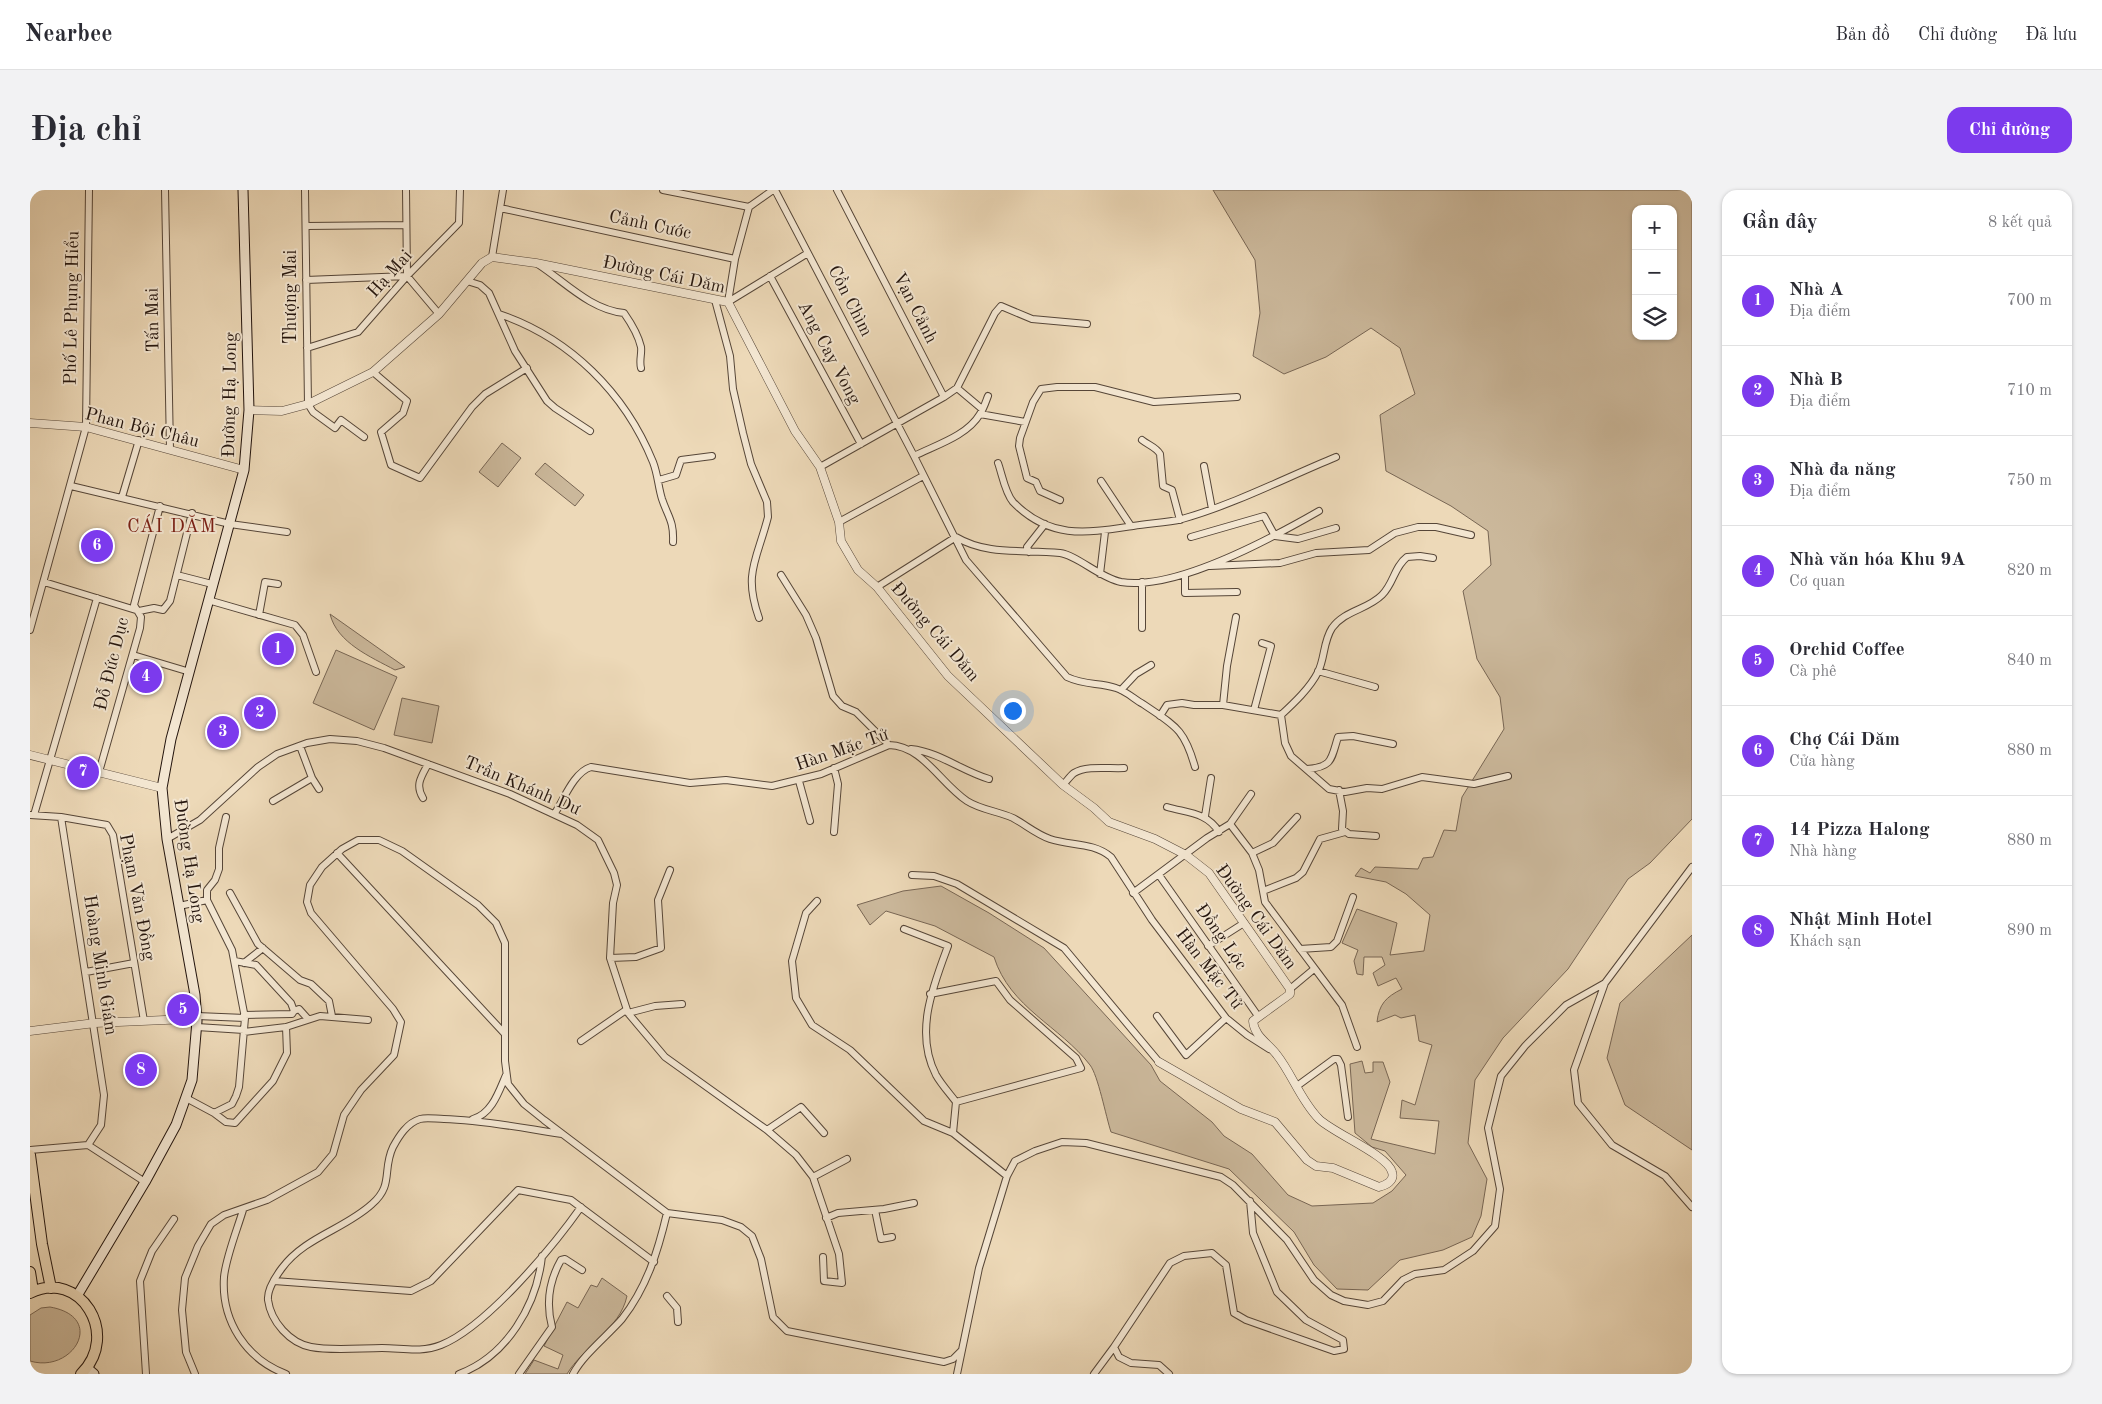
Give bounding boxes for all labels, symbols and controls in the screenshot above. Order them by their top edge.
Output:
text: Nearbee [25,23,113,47]
text: Bản đồ [1836,26,1890,44]
text: Chỉ đường [1918,26,1997,44]
text: Đã lưu [2025,26,2077,44]
button: Chỉ đường [1947,107,2072,153]
text: Địa chỉ [30,113,142,148]
map controls [1632,205,1677,340]
button: + [1632,205,1677,250]
street label: Cảnh Cước [607,207,693,243]
text: Gần đây [1742,212,1818,233]
text: 8 kết quả [1988,215,2052,231]
street label: Phố Lê Phụng Hiểu [60,230,82,385]
street label: Hạ Mai [364,247,416,301]
street label: Thượng Mai [282,250,300,344]
button: − [1632,250,1677,295]
street label: Đường Cái Dăm [601,253,727,297]
street label: Cồn Chìm [825,261,878,339]
street label: Vạn Cảnh [889,270,941,347]
text: Nhà A [1789,281,1843,300]
street label: Tấn Mai [142,287,163,353]
text: 1 [1753,293,1763,309]
text: 700 m [2007,293,2052,309]
button: layers [1632,295,1677,340]
street label: Ang Cay Vong [794,298,864,408]
text: Địa điểm [1789,304,1851,320]
street label: Đường Hạ Long [220,332,240,458]
text: Nhà B [1789,371,1843,390]
text: 2 [1753,383,1763,399]
text: 710 m [2007,383,2052,399]
text: Địa điểm [1789,394,1851,410]
street label: Phan Bội Châu [83,405,201,451]
text: Nhà đa năng [1789,461,1896,480]
text: 3 [1753,473,1763,489]
text: 750 m [2007,473,2052,489]
text: Địa điểm [1789,484,1851,500]
district label: CÁI DĂM [127,514,217,537]
pin: 6 [81,527,113,565]
text: Nhà văn hóa Khu 9A [1789,551,1966,570]
text: 4 [1753,563,1763,579]
text: 820 m [2007,563,2052,579]
text: Cơ quan [1789,574,1845,590]
street label: Đường Cái Dăm [887,579,983,685]
street label: Đỗ Đức Dục [90,615,132,713]
pin: 1 [262,630,294,668]
text: Orchid Coffee [1789,641,1905,660]
text: 5 [1753,653,1763,669]
text: 840 m [2007,653,2052,669]
pin: 4 [130,658,162,696]
text: Cà phê [1789,664,1836,680]
pin: 2 [244,694,276,732]
your location [1000,698,1026,724]
pin: 3 [207,713,239,751]
street label: Hàn Mặc Tử [793,726,891,774]
text: Chợ Cái Dăm [1789,731,1900,750]
text: 6 [1753,743,1763,759]
text: 880 m [2007,743,2052,759]
street label: Trần Khánh Dư [461,751,584,819]
pin: 7 [67,753,99,791]
text: Cửa hàng [1789,754,1855,770]
street label: Đường Hạ Long [170,798,208,925]
text: 14 Pizza Halong [1789,821,1930,840]
street label: Phạm Văn Đồng [116,831,161,962]
text: 7 [1753,833,1763,849]
text: 880 m [2007,833,2052,849]
text: Nhà hàng [1789,844,1856,860]
street label: Đường Cái Dăm [1212,861,1300,973]
street label: Hoàng Minh Giám [80,893,120,1037]
street label: Đồng Lộc [1192,899,1253,973]
text: Nhật Minh Hotel [1789,911,1932,930]
text: 8 [1753,923,1763,939]
text: 890 m [2007,923,2052,939]
street label: Hàn Mặc Tử [1172,925,1246,1013]
text: Khách sạn [1789,934,1861,950]
pin: 5 [167,991,199,1029]
pin: 8 [125,1051,157,1089]

